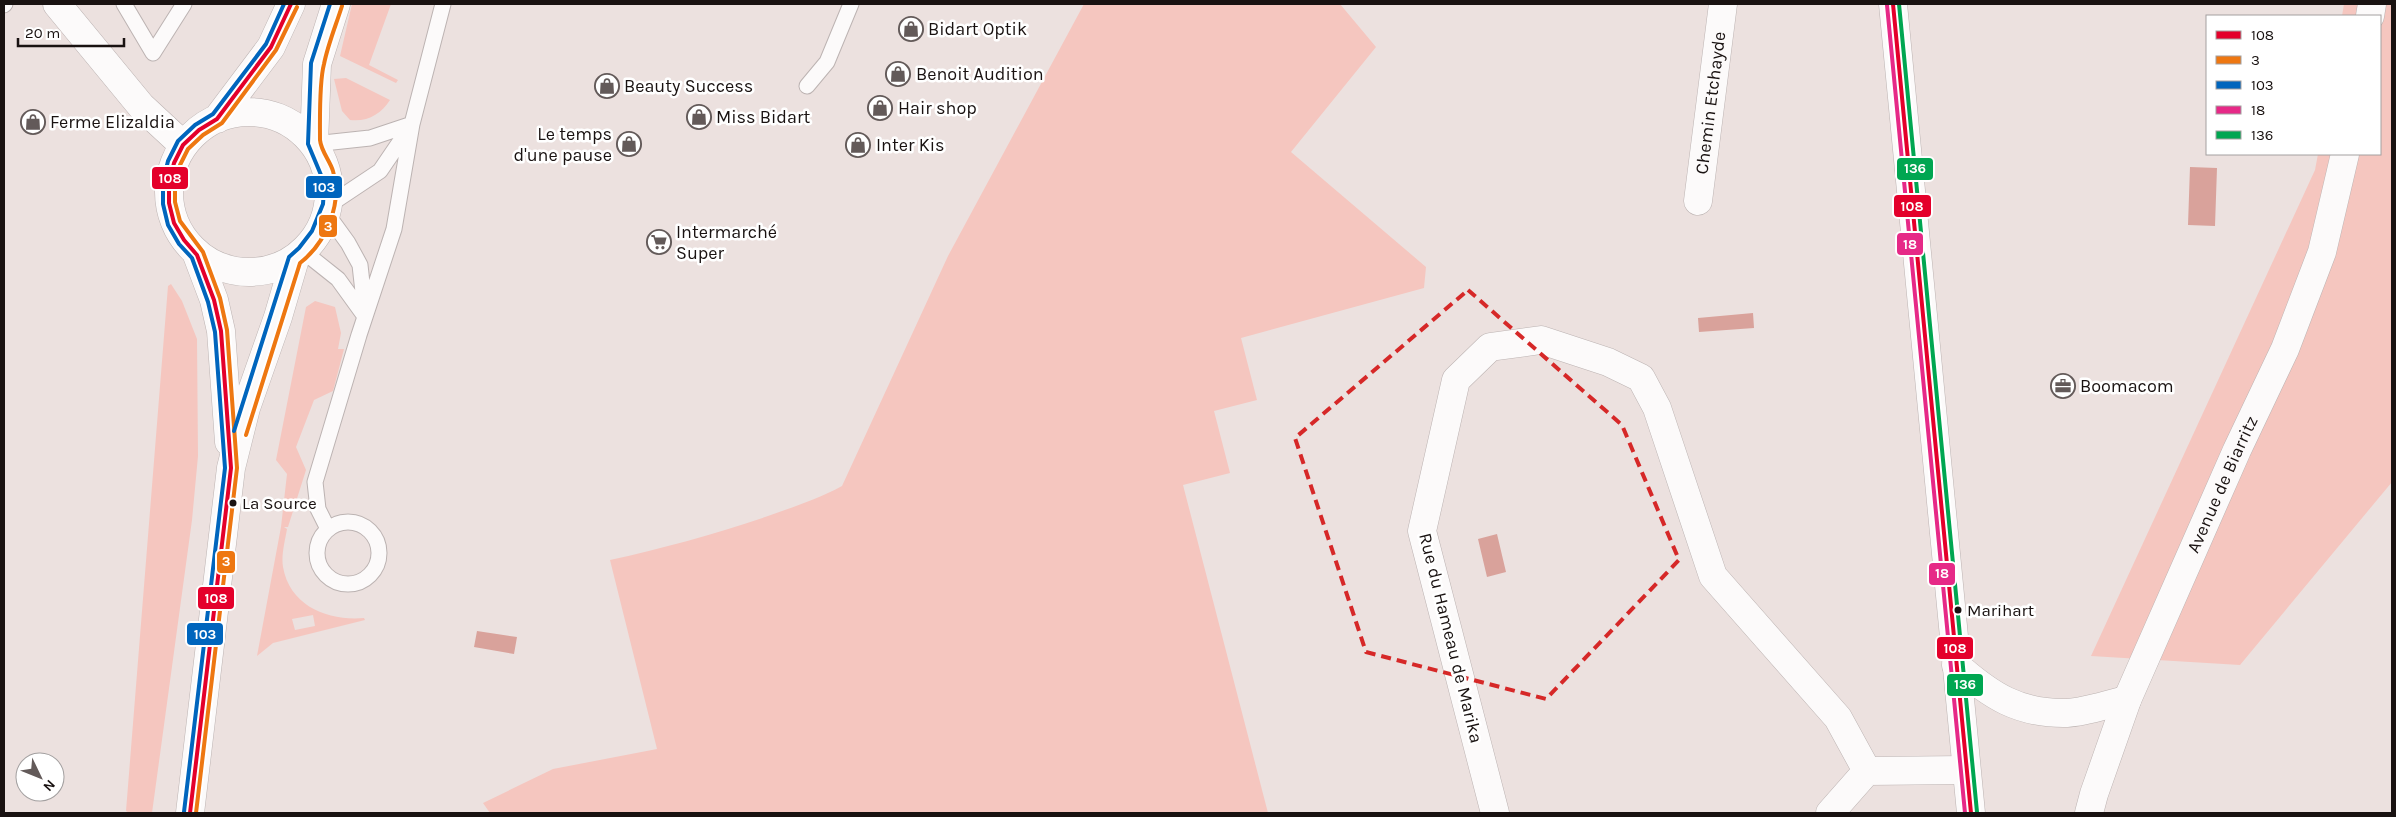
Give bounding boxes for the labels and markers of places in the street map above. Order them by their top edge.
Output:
shop icon: Bidart Optik [898,16,924,42]
place label: Bidart Optik [928,18,1027,40]
shop icon: Benoit Audition [885,61,911,87]
place label: Benoit Audition [916,63,1044,85]
shop icon: Beauty Success [594,73,620,99]
place label: Beauty Success [624,75,753,97]
shop icon: Hair shop [867,95,893,121]
place label: Hair shop [898,97,977,119]
shop icon: Miss Bidart [686,104,712,130]
place label: Miss Bidart [716,106,810,128]
shop icon: Ferme Elizaldia [20,109,46,135]
place label: Ferme Elizaldia [50,111,175,133]
place label: Le temps d'une pause [514,123,612,166]
shop icon: Le temps d'une pause [616,131,642,157]
shop icon: Inter Kis [845,132,871,158]
place label: Inter Kis [876,134,944,156]
place label: Intermarché Super [676,221,777,264]
supermarket icon: Intermarché Super [646,229,672,255]
office icon: Boomacom [2050,373,2076,399]
place label: Boomacom [2080,375,2174,397]
place label: La Source [242,493,317,513]
marker: La Source [228,498,238,508]
place label: Marihart [1967,600,2034,620]
marker: Marihart [1953,605,1963,615]

